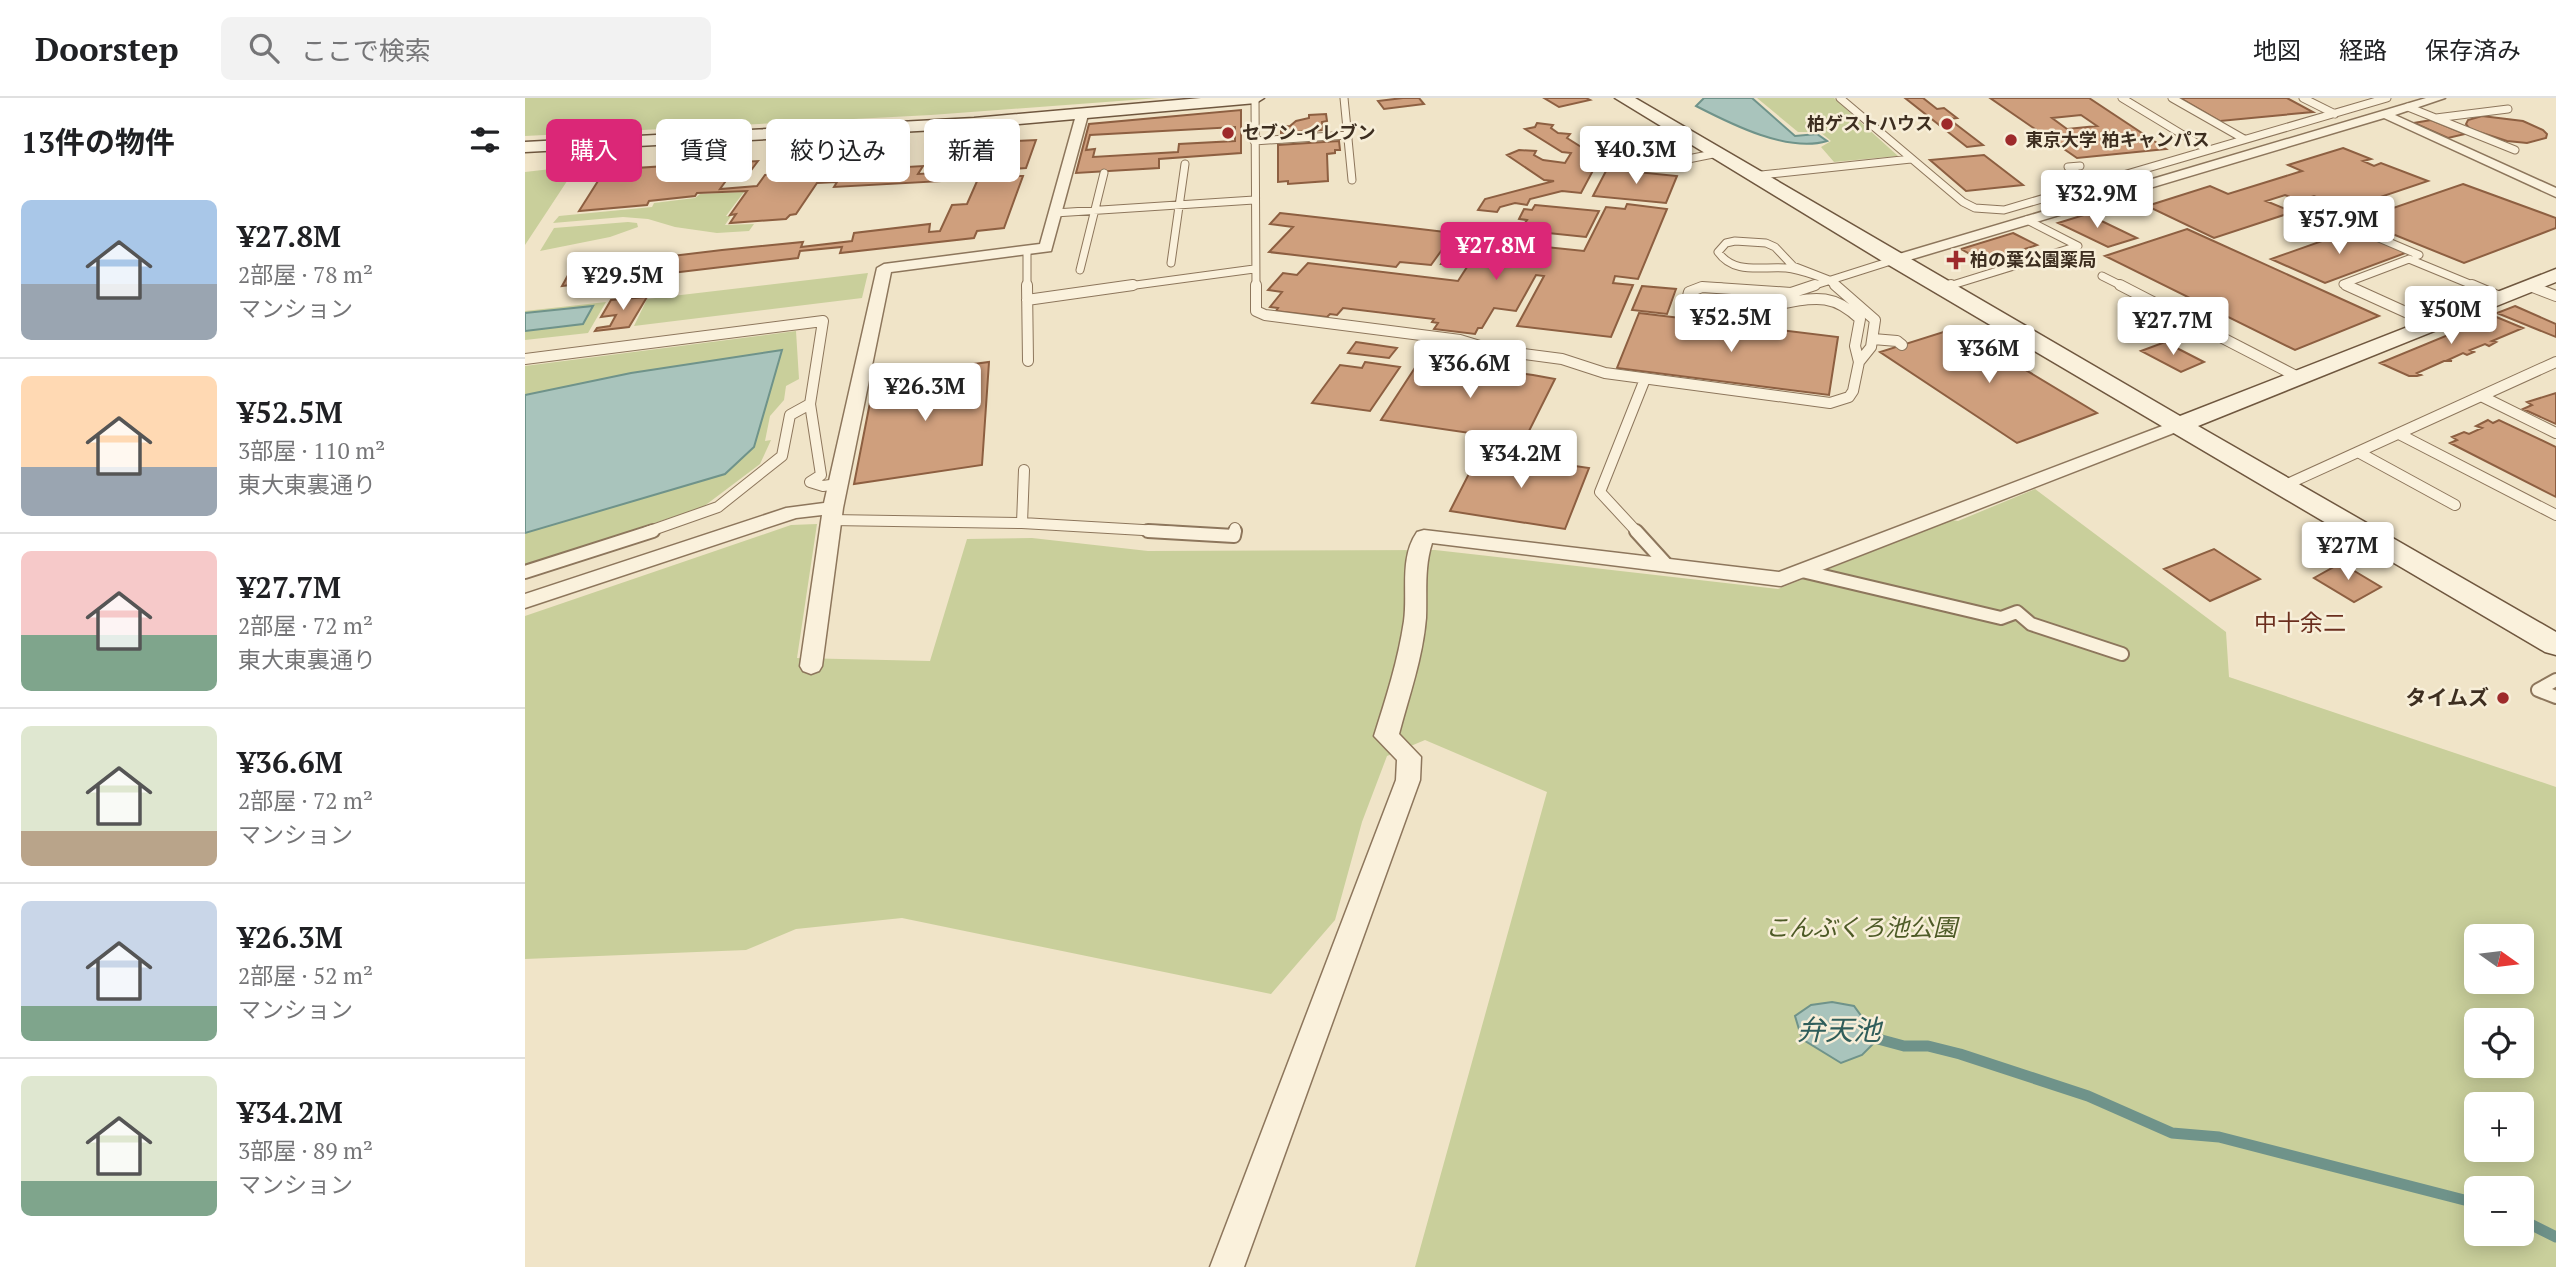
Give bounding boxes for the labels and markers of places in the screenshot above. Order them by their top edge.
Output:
place label: 柏ゲストハウス [1807,111,1933,135]
marker: 柏ゲストハウス [1939,116,1955,132]
place label: セブン-イレブン [1242,120,1375,144]
marker: セブン-イレブン [1220,125,1236,141]
pin: ¥40.3M [1579,126,1693,186]
place label: 東京大学 柏キャンパス [2025,127,2210,151]
marker: 東京大学 柏キャンパス [2003,132,2019,148]
pin: ¥32.9M [2040,170,2154,230]
pin: ¥57.9M [2282,197,2396,256]
pin: ¥27.8M [1439,222,1553,282]
place label: 柏の葉公園薬局 [1970,247,2096,271]
pin: ¥29.5M [566,252,680,312]
marker: 柏の葉公園薬局 [1948,252,1964,268]
pin: ¥50M [2410,286,2492,346]
pin: ¥52.5M [1674,294,1788,354]
pin: ¥27.7M [2116,298,2230,357]
pin: ¥36M [1948,326,2030,385]
pin: ¥36.6M [1413,341,1527,400]
pin: ¥26.3M [868,364,982,423]
pin: ¥34.2M [1464,430,1578,490]
pin: ¥27M [2307,522,2389,582]
place label: タイムズ [2405,683,2489,711]
marker: タイムズ [2495,690,2511,706]

